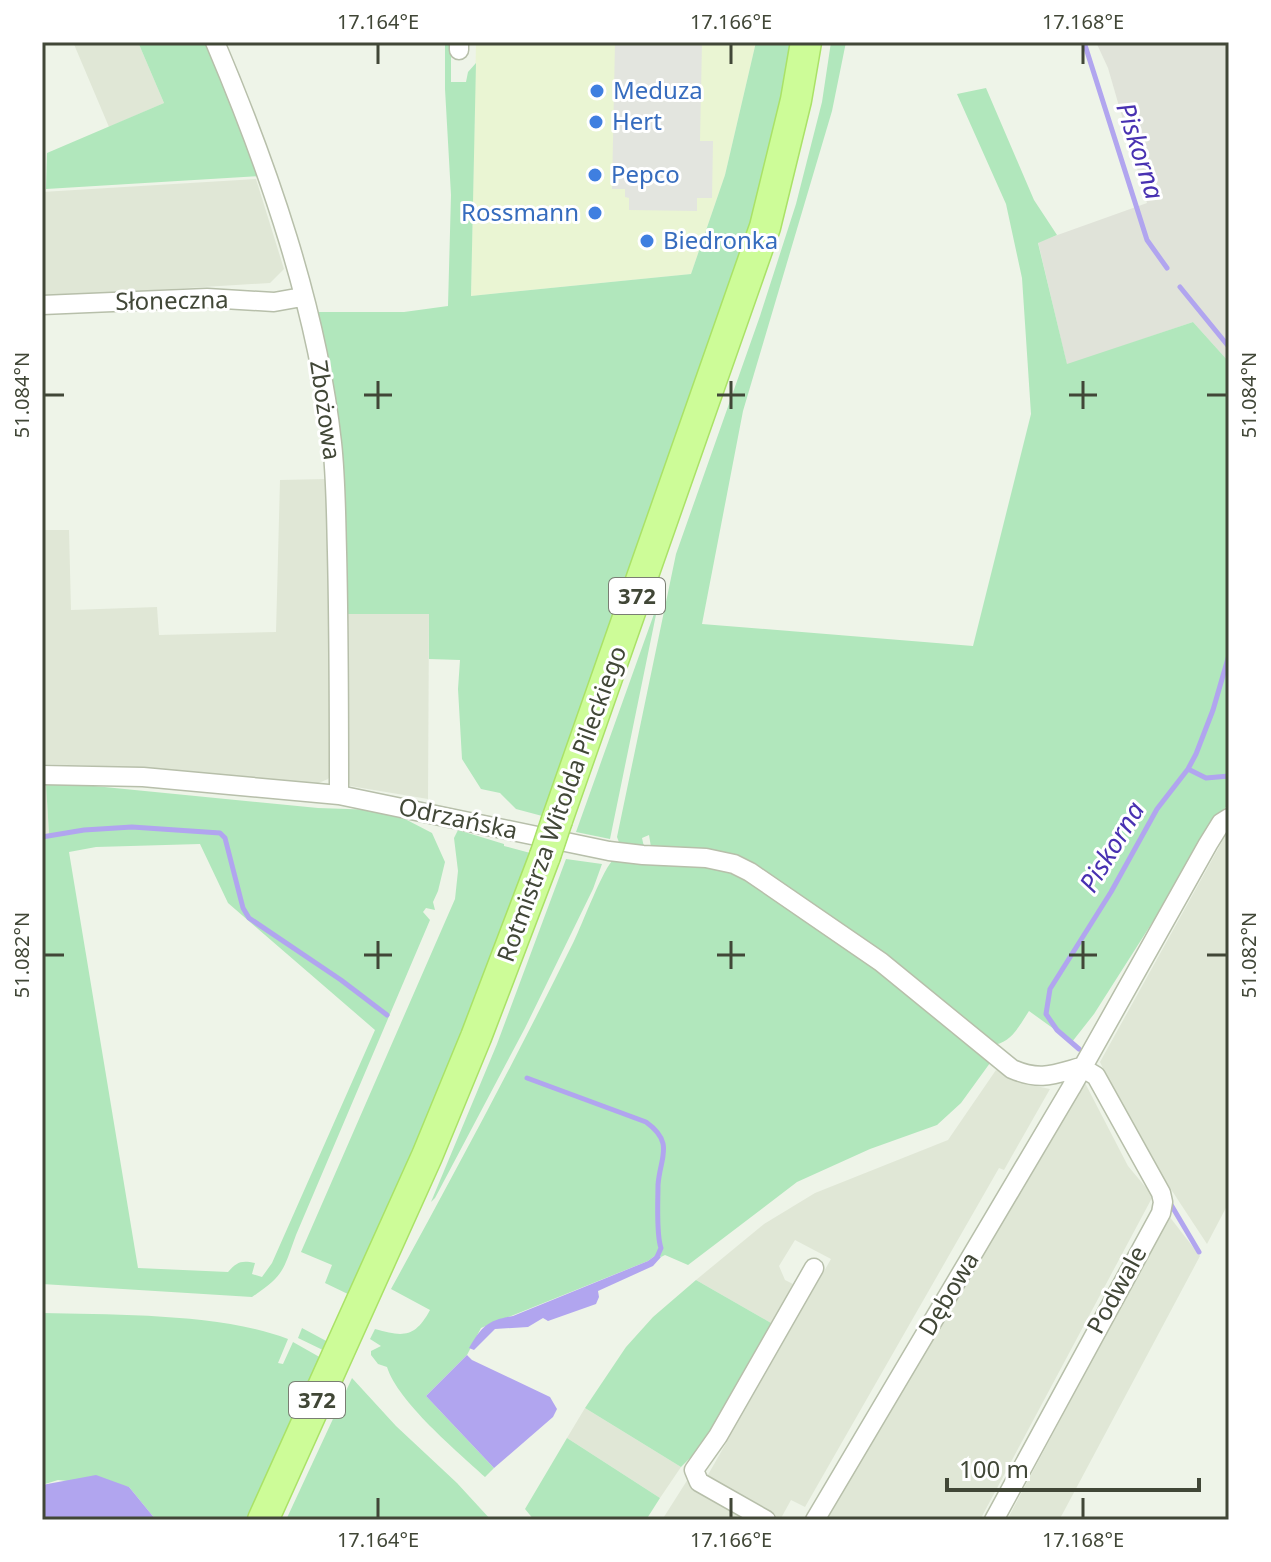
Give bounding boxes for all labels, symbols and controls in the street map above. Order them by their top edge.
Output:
text: 17.164°E [337,8,419,35]
text: 17.166°E [690,8,772,35]
text: 17.168°E [1042,8,1124,35]
place label: Meduza [613,73,703,106]
marker: Meduza [588,82,606,100]
water label: Piskorna [1108,98,1174,204]
place label: Hert [612,104,662,137]
marker: Hert [587,113,605,131]
place label: Pepco [611,157,680,190]
marker: Pepco [586,166,604,184]
place label: Rossmann [461,195,579,228]
marker: Rossmann [586,204,604,222]
place label: Biedronka [663,223,778,256]
marker: Biedronka [638,232,656,250]
street label: Słoneczna [115,282,229,317]
text: 51.084°N [8,352,35,438]
text: 51.084°N [1235,352,1262,438]
street label: Zbożowa [303,358,350,462]
road number: 372 [609,578,665,614]
street label: Rotmistrza Witolda Pileckiego [488,641,633,966]
street label: Odrzańska [396,789,521,846]
water label: Piskorna [1070,794,1152,899]
text: 51.082°N [8,912,35,998]
text: 51.082°N [1235,912,1262,998]
street label: Podwale [1078,1239,1153,1339]
street label: Dębowa [910,1245,986,1341]
road number: 372 [289,1382,345,1418]
scale bar [947,1442,1199,1492]
text: 100 m [959,1452,1029,1485]
text: 17.164°E [337,1526,419,1553]
text: 17.166°E [690,1526,772,1553]
text: 17.168°E [1042,1526,1124,1553]

